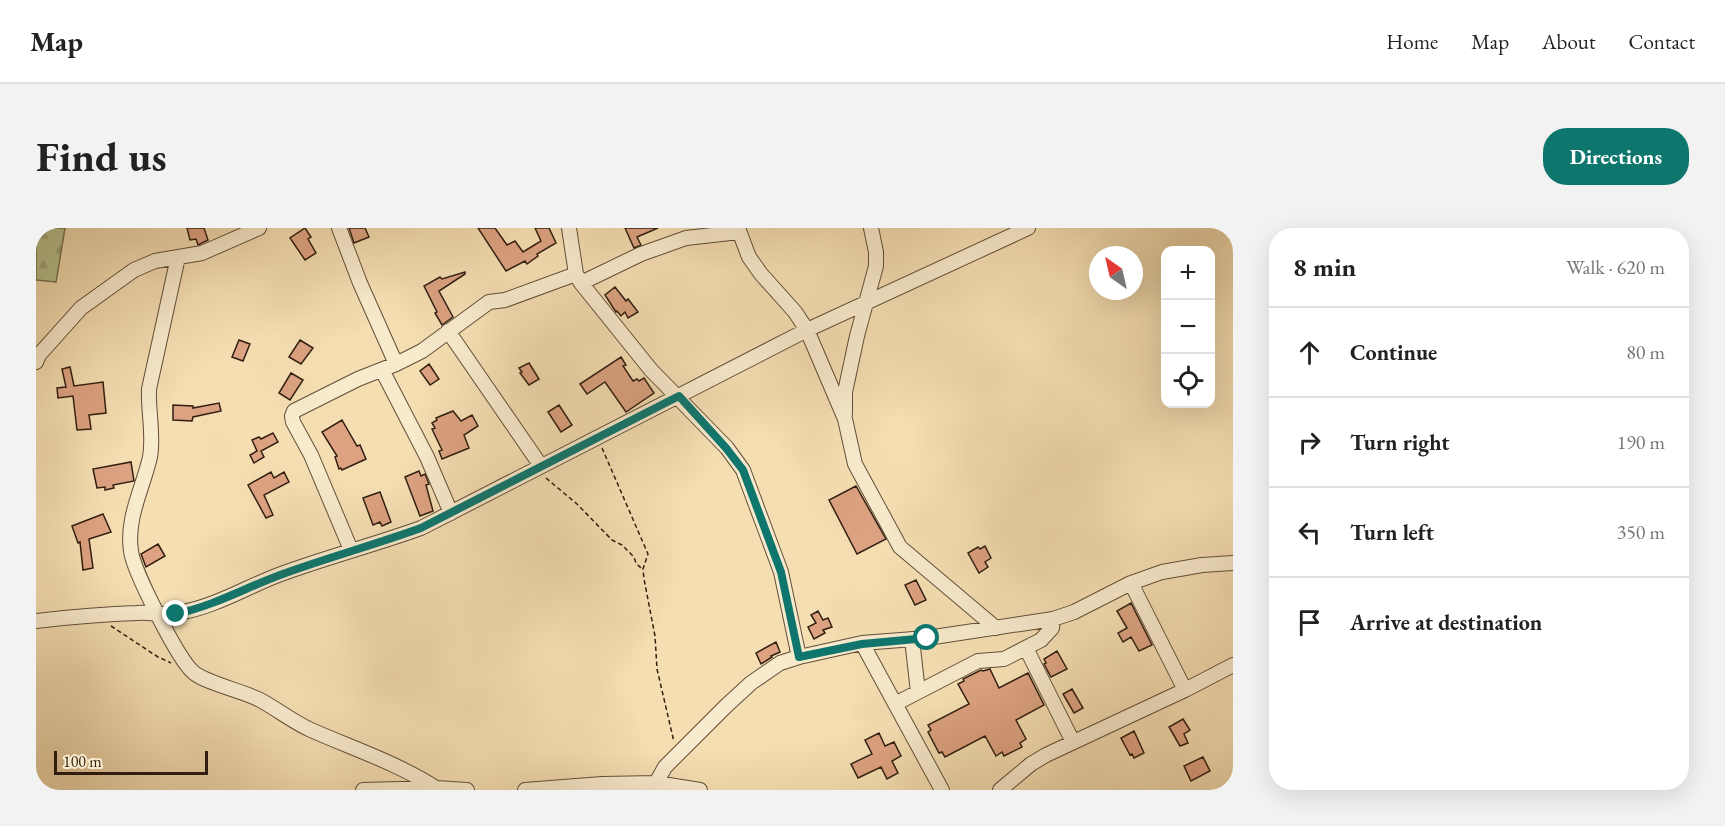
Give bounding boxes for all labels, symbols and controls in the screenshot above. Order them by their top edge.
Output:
text: Map [30,23,83,59]
text: Home [1386,28,1438,55]
text: Map [1471,28,1509,55]
text: About [1542,28,1595,55]
text: Contact [1628,28,1695,55]
button: Directions [1543,128,1689,185]
text: Find us [36,129,167,184]
north arrow [1089,246,1143,300]
map controls [1161,246,1215,408]
button: + [1161,246,1215,300]
text: 8 min [1293,250,1356,284]
text: Walk · 620 m [1566,254,1665,280]
button: − [1161,300,1215,354]
icon: ahead [1293,336,1326,369]
text: Continue [1350,338,1437,367]
text: 80 m [1626,339,1665,365]
button: locate [1161,354,1215,408]
icon: right [1293,426,1326,459]
text: Turn right [1350,428,1449,457]
text: 190 m [1617,429,1665,455]
icon: left [1293,516,1326,549]
text: Turn left [1350,518,1434,547]
text: 350 m [1617,519,1665,545]
route end [162,600,188,626]
icon: arrive [1293,606,1326,639]
text: Arrive at destination [1350,608,1542,637]
route start [913,624,939,650]
scale bar [54,748,208,776]
text: 100 m [63,751,102,772]

